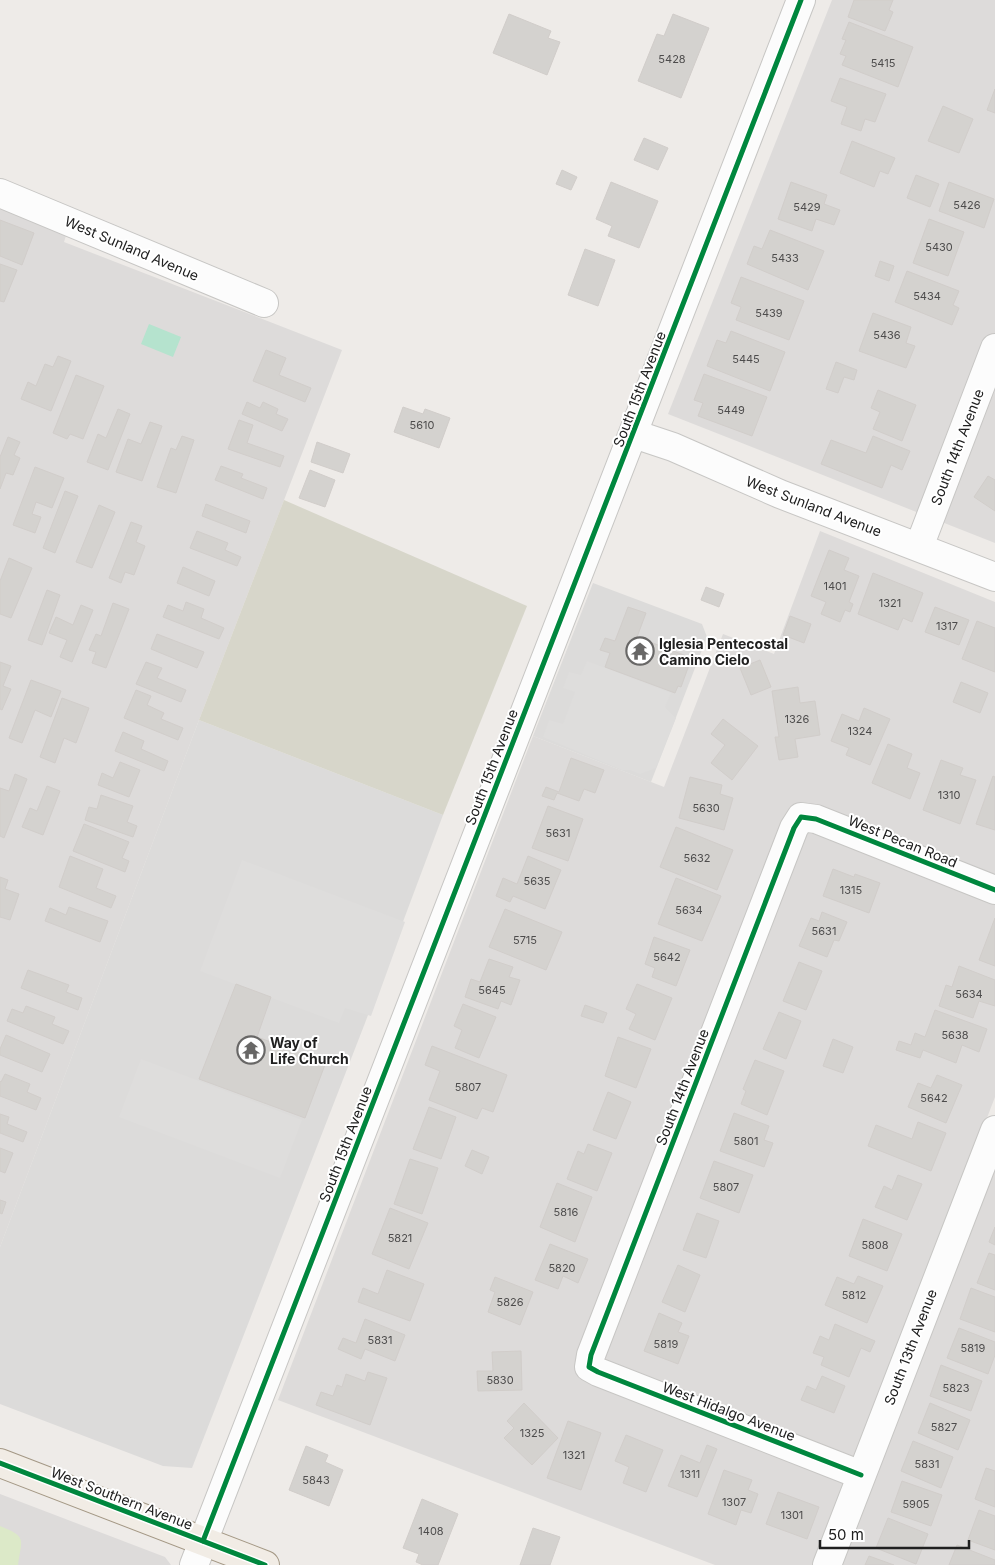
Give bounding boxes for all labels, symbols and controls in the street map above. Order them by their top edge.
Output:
house number: 5428 [658,52,686,66]
house number: 5415 [871,56,896,70]
house number: 5426 [953,198,981,212]
house number: 5429 [793,200,821,214]
street label: West Sunland Avenue [62,212,202,284]
house number: 5430 [925,240,953,254]
house number: 5433 [771,251,799,265]
house number: 5434 [913,289,941,303]
house number: 5439 [755,306,783,320]
house number: 5436 [873,328,901,342]
street label: South 15th Avenue [609,329,669,449]
house number: 5445 [732,352,760,366]
street label: South 14th Avenue [927,386,987,508]
house number: 5449 [717,403,745,417]
house number: 5610 [410,418,435,432]
street label: West Sunland Avenue [744,472,884,540]
house number: 1401 [824,579,847,593]
house number: 1321 [879,596,901,610]
house number: 1317 [936,619,958,633]
place label: Iglesia Pentecostal Camino Cielo [659,635,788,668]
temple icon: Iglesia Pentecostal Camino Cielo [625,636,655,666]
street label: South 15th Avenue [461,707,521,827]
house number: 1326 [785,712,810,726]
house number: 1324 [848,724,872,738]
house number: 1310 [938,788,960,802]
house number: 5630 [692,801,720,815]
street label: West Pecan Road [846,811,960,871]
house number: 5631 [546,826,570,840]
house number: 5632 [683,851,711,865]
house number: 5635 [524,874,551,888]
house number: 1315 [840,883,863,897]
house number: 5634 [675,903,703,917]
house number: 5631 [812,924,836,938]
house number: 5715 [513,933,537,947]
house number: 5642 [653,950,681,964]
house number: 5645 [478,983,506,997]
house number: 5634 [955,987,983,1001]
street label: South 14th Avenue [652,1026,712,1148]
house number: 5638 [941,1028,969,1042]
place label: Way of Life Church [270,1034,349,1067]
temple icon: Way of Life Church [236,1035,266,1065]
house number: 5807 [455,1080,481,1094]
street label: South 15th Avenue [315,1084,375,1204]
house number: 5642 [920,1091,948,1105]
house number: 5801 [734,1134,758,1148]
house number: 5807 [713,1180,739,1194]
house number: 5816 [554,1205,579,1219]
house number: 5821 [388,1231,412,1245]
house number: 5808 [861,1238,889,1252]
house number: 5820 [548,1261,576,1275]
street label: South 13th Avenue [880,1287,940,1407]
house number: 5812 [842,1288,866,1302]
house number: 5826 [496,1295,524,1309]
house number: 5831 [368,1333,392,1347]
house number: 5819 [654,1337,679,1351]
house number: 5819 [961,1341,986,1355]
house number: 5830 [486,1373,514,1387]
street label: West Hidalgo Avenue [660,1378,798,1444]
house number: 5823 [943,1381,970,1395]
house number: 5827 [931,1420,957,1434]
house number: 1325 [520,1426,545,1440]
house number: 1321 [563,1448,585,1462]
house number: 5831 [915,1457,939,1471]
street label: West Southern Avenue [49,1463,195,1533]
house number: 1311 [680,1467,700,1481]
house number: 5843 [302,1473,330,1487]
house number: 1307 [722,1495,746,1509]
house number: 5905 [902,1497,930,1511]
house number: 1301 [781,1508,803,1522]
scale bar [820,1518,969,1550]
house number: 1408 [418,1524,444,1538]
text: 50 m [828,1525,864,1544]

